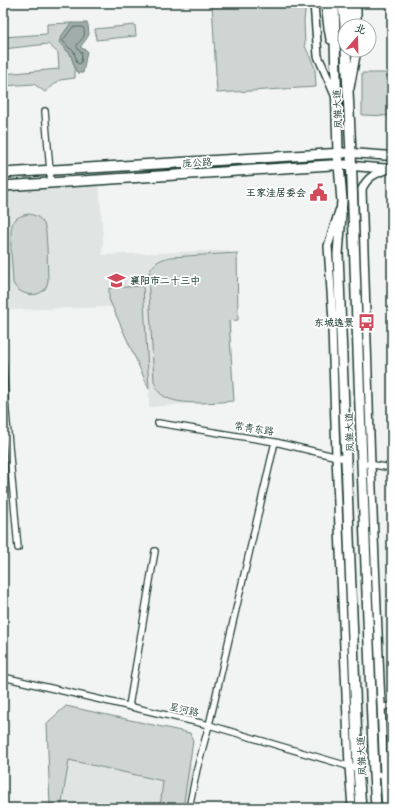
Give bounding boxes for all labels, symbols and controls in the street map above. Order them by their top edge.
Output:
north arrow [337,18,377,58]
text: 北 [353,21,368,37]
street label: 凤雏大道 [331,89,345,129]
street label: 庞公路 [182,156,212,170]
public building icon: 王家洼居委会 [309,183,329,203]
place label: 王家洼居委会 [246,187,306,199]
school or university icon: 襄阳市二十三中 [107,271,127,291]
place label: 襄阳市二十三中 [130,275,200,287]
bus stop icon: 东城逸景 [357,313,377,333]
place label: 东城逸景 [314,317,354,329]
street label: 凤雏大道 [343,412,357,452]
street label: 常青东路 [233,420,275,438]
street label: 星河路 [168,701,200,719]
street label: 凤雏大道 [355,736,369,776]

